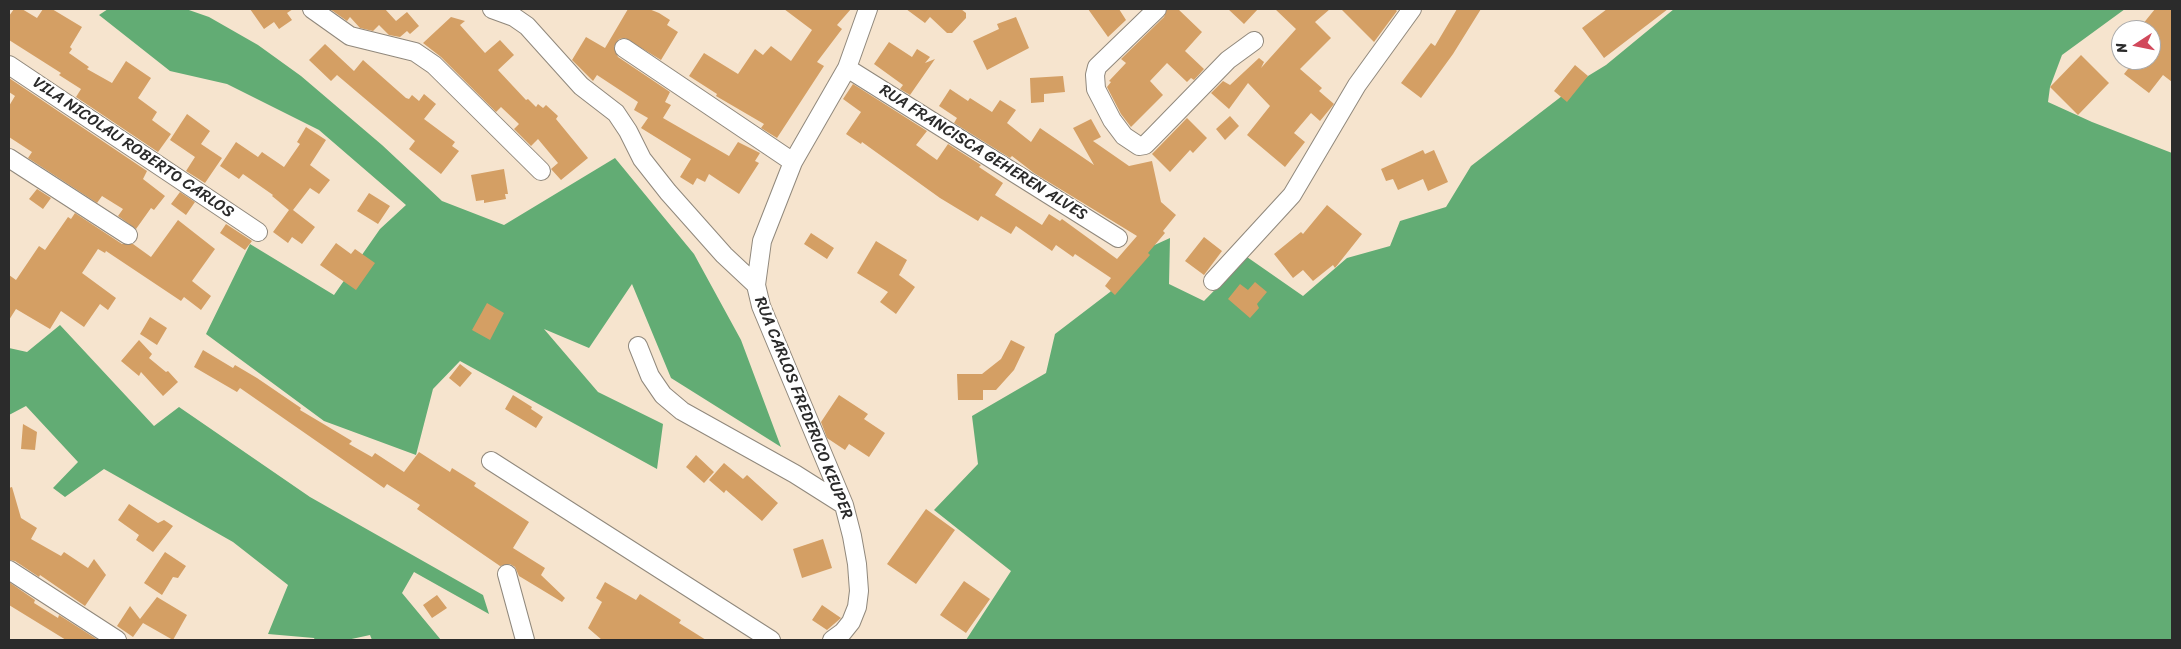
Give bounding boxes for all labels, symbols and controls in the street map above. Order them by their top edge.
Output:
north arrow [2111,20,2161,70]
text: N [2109,41,2135,55]
street label: VILA NICOLAU ROBERTO CARLOS [29,73,237,223]
street label: RUA FRANCISCA GEHEREN ALVES [876,81,1090,225]
street label: RUA CARLOS FREDERICO KEUPER [750,294,856,522]

